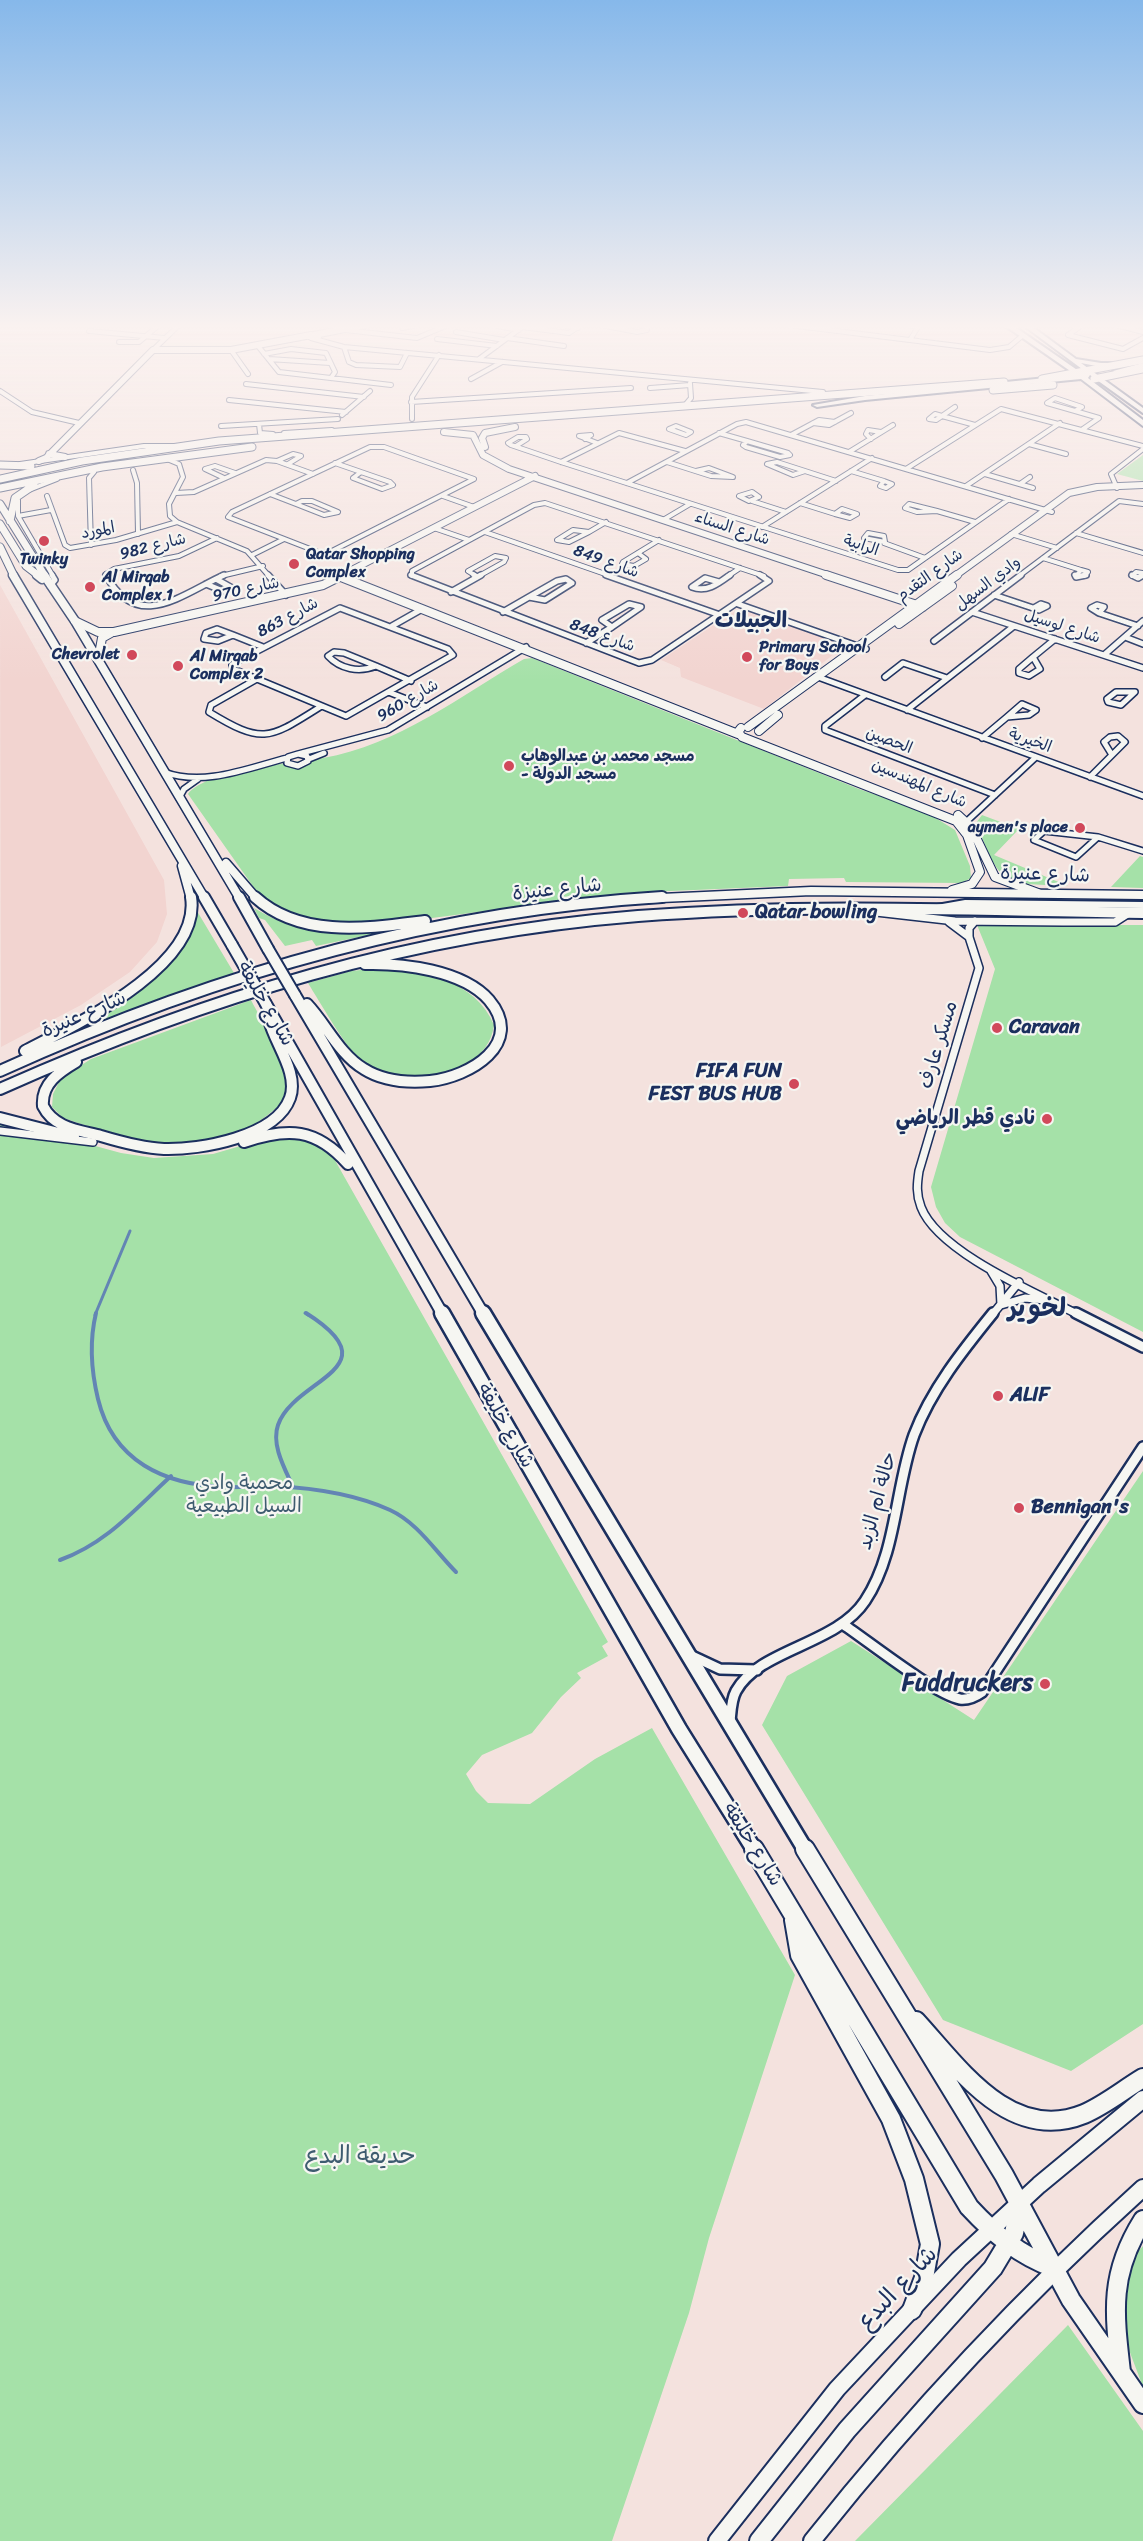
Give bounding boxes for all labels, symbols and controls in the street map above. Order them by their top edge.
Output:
street label: شارع السناء [692,508,772,550]
street label: المورد [79,518,117,544]
street label: شارع 982 [118,530,188,564]
street label: الرابية [841,531,881,561]
marker: Twinky [37,534,51,548]
street label: شارع 849 [571,541,641,583]
place label: Qatar Shopping Complex [306,545,415,583]
street label: شارع التقدم [893,545,967,607]
place label: Twinky [20,550,68,570]
street label: وادي السهل [951,553,1025,615]
marker: Qatar Shopping Complex [287,557,301,571]
place label: Al Mirqab Complex 1 [102,568,173,606]
street label: شارع 970 [211,574,281,606]
marker: Al Mirqab Complex 1 [83,580,97,594]
street label: شارع 863 [254,594,322,642]
street label: شارع لوسيل [1022,606,1102,648]
district label: الجبيلات [715,608,787,634]
street label: شارع 848 [567,615,637,657]
place label: Primary School for Boys [759,638,866,676]
place label: Chevrolet [52,645,120,665]
place label: Al Mirqab Complex 2 [190,647,263,685]
marker: Chevrolet [125,648,139,662]
marker: Primary School for Boys [740,650,754,664]
marker: Al Mirqab Complex 2 [171,659,185,673]
street label: شارع 960 [374,676,442,726]
street label: الحصين [863,723,915,759]
street label: الخيرية [1006,724,1054,758]
place label: مسجد محمد بن عبدالوهاب - مسجد الدولة [521,747,695,785]
street label: شارع المهندسين [869,755,969,813]
marker: مسجد محمد بن عبدالوهاب - مسجد الدولة [502,759,516,773]
place label: aymen's place [968,818,1068,838]
marker: aymen's place [1073,821,1087,835]
street label: شارع عنيزة [1000,861,1090,889]
street label: شارع عنيزة [511,873,603,907]
place label: Qatar bowling [755,901,877,925]
marker: Qatar bowling [736,906,750,920]
street label: شارع خليفة [231,957,299,1051]
street label: شارع عنيزة [38,986,130,1044]
street label: مسكر عارف [914,998,964,1092]
place label: Caravan [1009,1016,1080,1040]
marker: Caravan [990,1021,1004,1035]
place label: FIFA FUN FEST BUS HUB [648,1060,782,1107]
marker: FIFA FUN FEST BUS HUB [787,1077,801,1091]
place label: نادي قطر الرياضي [896,1107,1035,1131]
marker: نادي قطر الرياضي [1040,1112,1054,1126]
district label: لخوير [1008,1293,1066,1325]
street label: شارع خليفة [471,1379,539,1473]
place label: ALIF [1010,1384,1049,1408]
marker: ALIF [991,1389,1005,1403]
street label: حالة ام الزبد [853,1449,903,1553]
park label: محمية وادي السيل الطبيعية [186,1472,302,1519]
place label: Bennigan's [1031,1496,1129,1520]
marker: Bennigan's [1012,1501,1026,1515]
place label: Fuddruckers [902,1670,1033,1698]
marker: Fuddruckers [1038,1677,1052,1691]
street label: شارع خليفة [717,1799,787,1891]
park label: حديقة البدع [304,2143,416,2171]
street label: شارع البدع [852,2241,944,2337]

